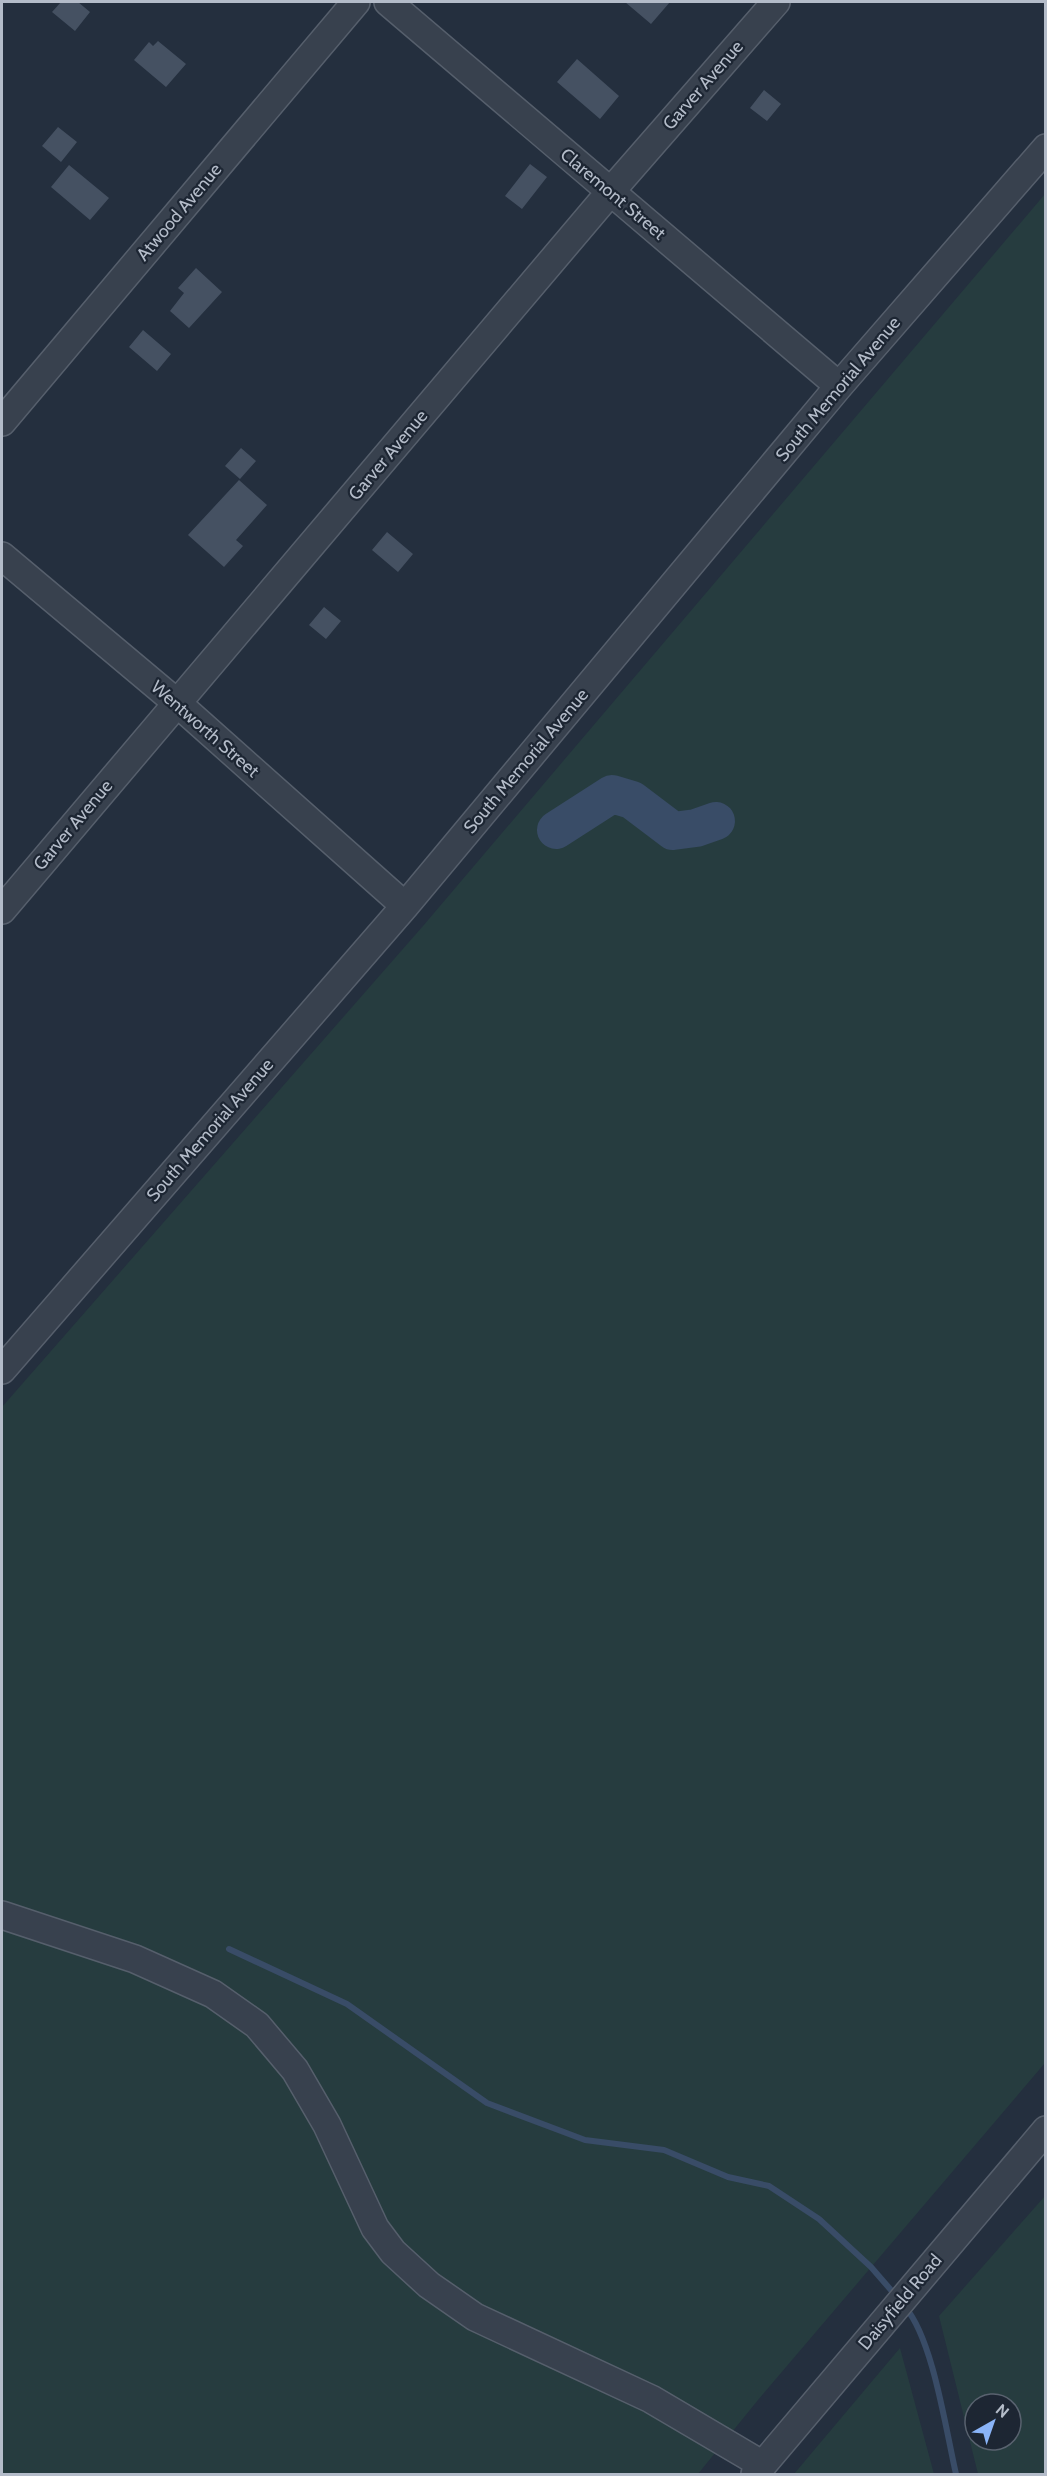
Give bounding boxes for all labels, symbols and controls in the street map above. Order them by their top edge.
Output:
street label: Garver Avenue [658,36,748,134]
street label: Claremont Street [556,144,670,244]
street label: Atwood Avenue [132,159,226,265]
street label: South Memorial Avenue [771,312,905,466]
street label: Garver Avenue [344,405,432,505]
street label: Wentworth Street [146,676,264,782]
street label: South Memorial Avenue [459,684,593,838]
street label: Garver Avenue [29,775,117,875]
street label: South Memorial Avenue [142,1054,278,1206]
street label: Daisyfield Road [854,2250,946,2354]
north arrow [963,2392,1023,2452]
text: N [992,2400,1013,2422]

